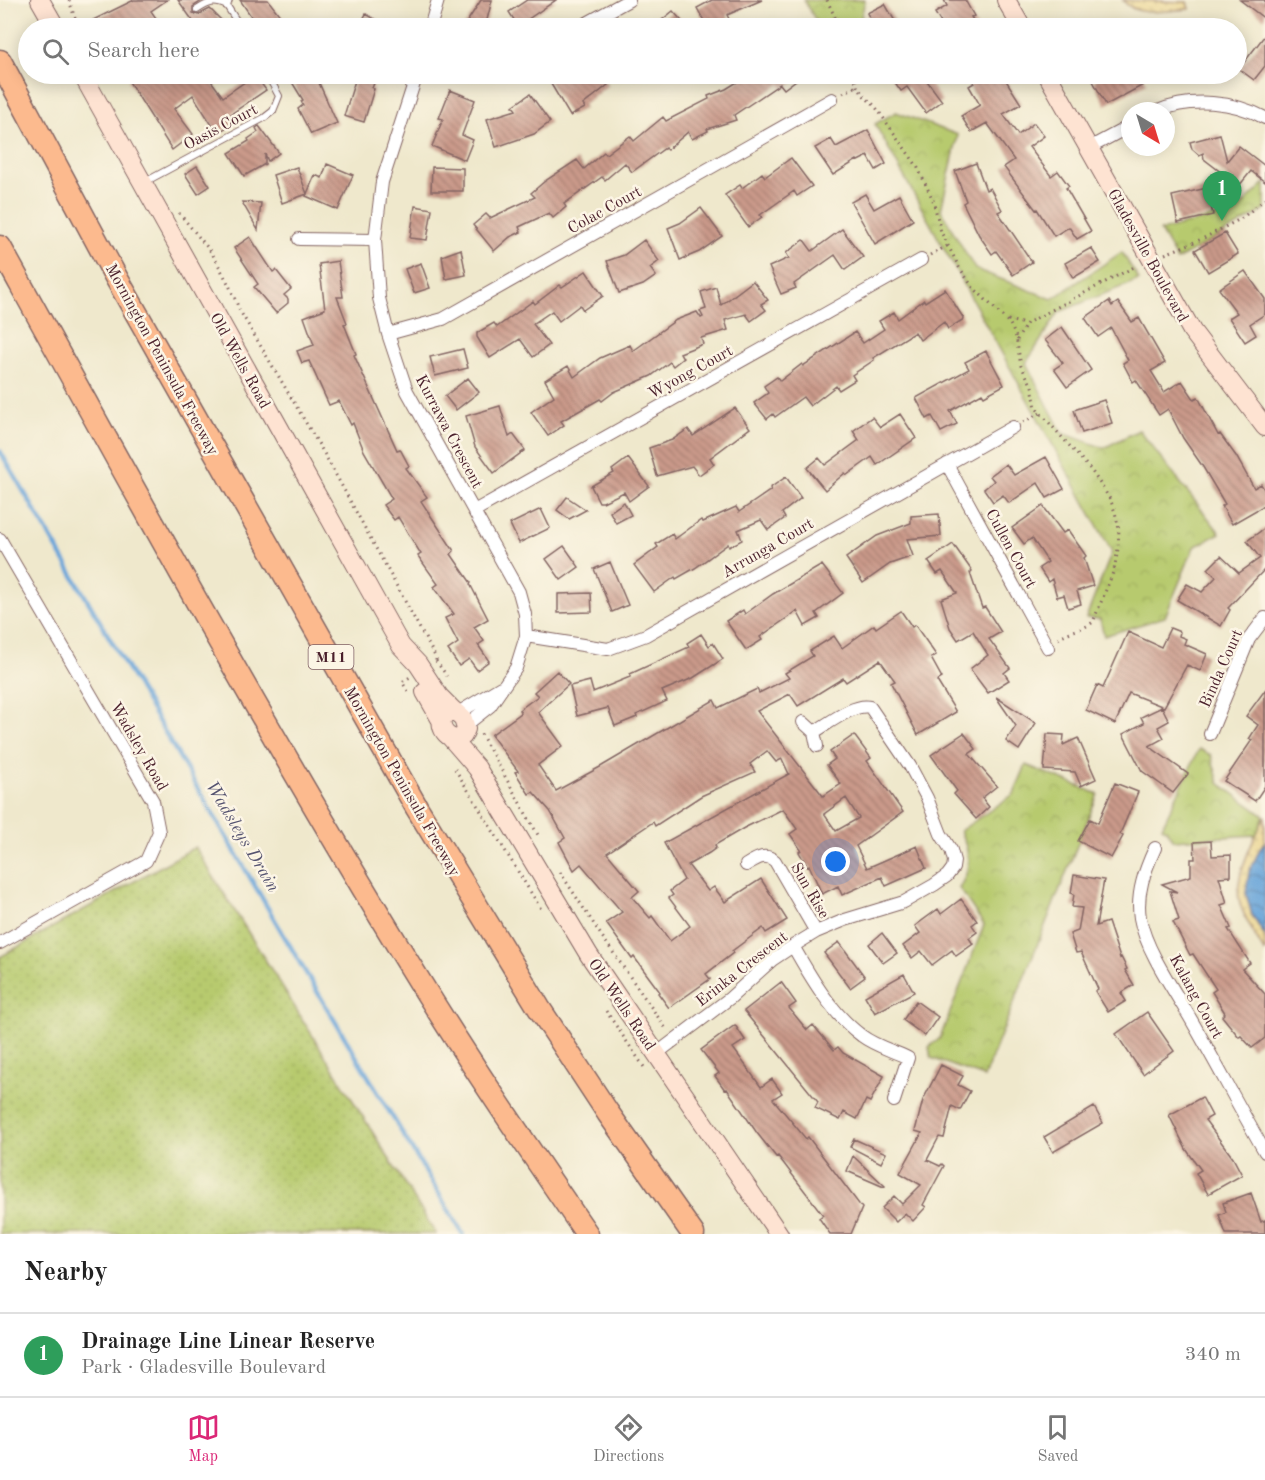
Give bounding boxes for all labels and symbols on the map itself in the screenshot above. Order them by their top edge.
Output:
street label: Oasis Court [181,101,261,154]
north arrow [1121,102,1175,156]
pin: 1 [1202,172,1242,221]
street label: Colac Court [565,184,645,238]
street label: Gladesville Boulevard [1104,187,1191,325]
street label: Mornington Peninsula Freeway [102,262,221,459]
street label: Old Wells Road [206,310,272,412]
street label: Wyong Court [646,343,736,402]
street label: Kurrawa Crescent [412,373,485,492]
street label: Cullen Court [982,507,1039,592]
street label: Arrunga Court [719,516,817,581]
street label: Binda Court [1197,627,1246,710]
road number: M11 [308,645,354,669]
street label: Mornington Peninsula Freeway [340,684,462,880]
street label: Wadsley Road [107,700,170,794]
water label: Wadsleys Drain [202,778,282,895]
your location [821,847,850,876]
street label: Sun Rise [787,860,832,922]
street label: Erinka Crescent [693,929,791,1010]
street label: Kalang Court [1166,952,1225,1042]
street label: Old Wells Road [585,956,658,1054]

